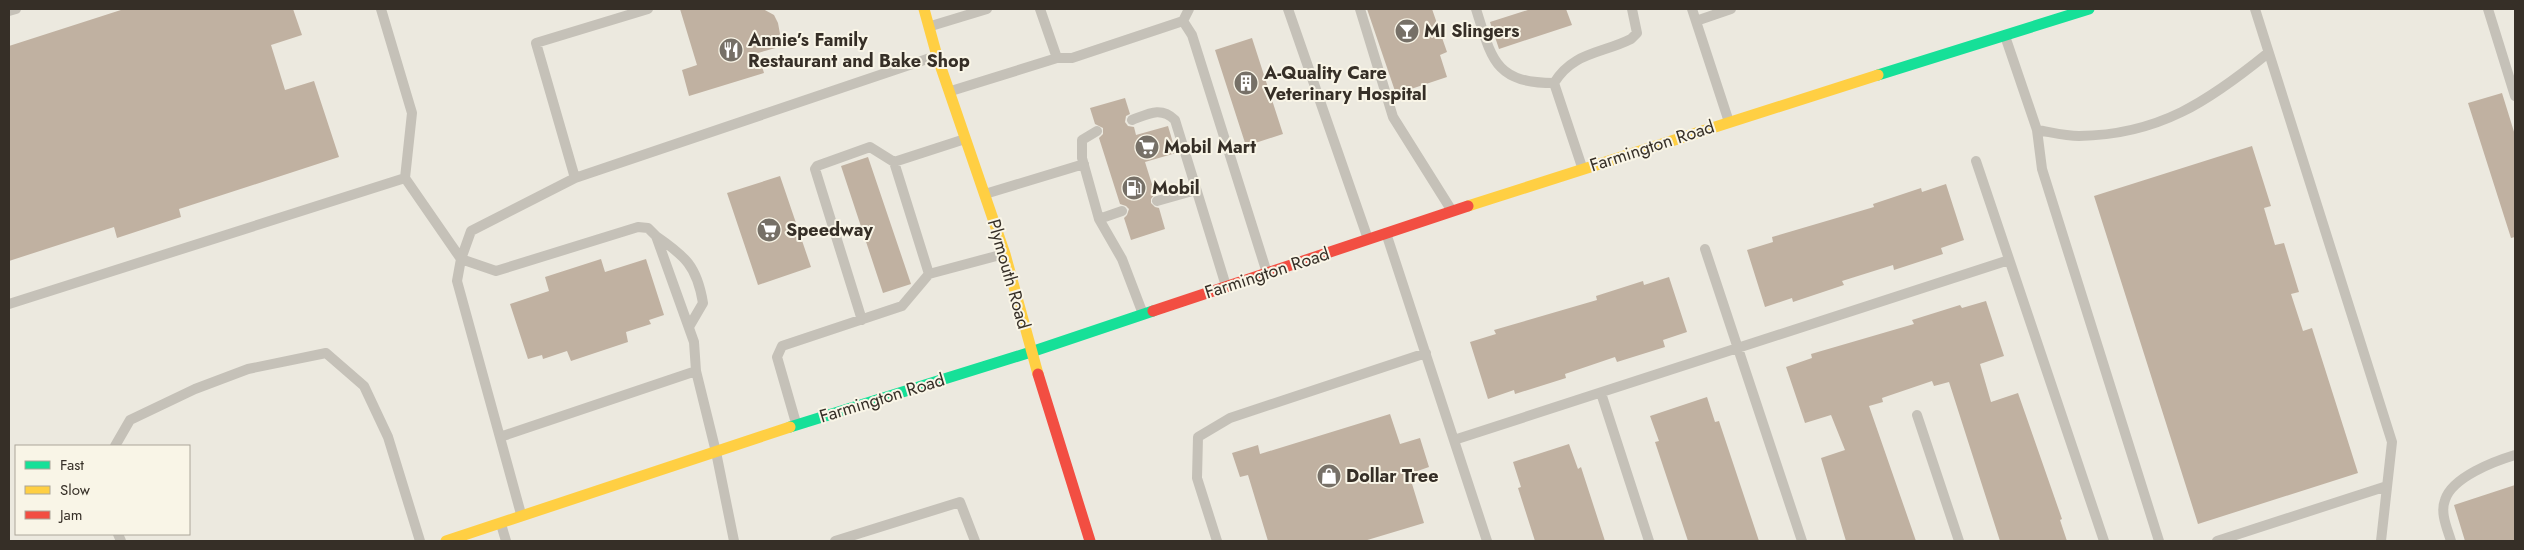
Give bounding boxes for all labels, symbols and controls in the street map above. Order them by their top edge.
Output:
bar icon: MI Slingers [1394,18,1420,44]
place label: MI Slingers [1424,18,1520,44]
place label: Annie’s Family Restaurant and Bake Shop [747,27,970,74]
restaurant icon: Annie’s Family Restaurant and Bake Shop [718,37,744,63]
place label: A-Quality Care Veterinary Hospital [1263,60,1427,107]
building icon: A-Quality Care Veterinary Hospital [1233,70,1259,96]
street label: Farmington Road [1586,114,1718,178]
supermarket icon: Mobil Mart [1134,134,1160,160]
place label: Mobil Mart [1164,134,1256,160]
fuel station icon: Mobil [1121,175,1147,201]
place label: Mobil [1152,175,1200,201]
street label: Plymouth Road [981,216,1037,332]
supermarket icon: Speedway [756,217,782,243]
place label: Speedway [786,217,873,243]
street label: Farmington Road [1201,241,1333,305]
street label: Farmington Road [816,367,948,429]
legend [15,445,190,535]
text: Fast [60,454,84,476]
shop icon: Dollar Tree [1316,463,1342,489]
place label: Dollar Tree [1346,463,1438,489]
text: Slow [60,479,91,501]
text: Jam [58,504,83,526]

